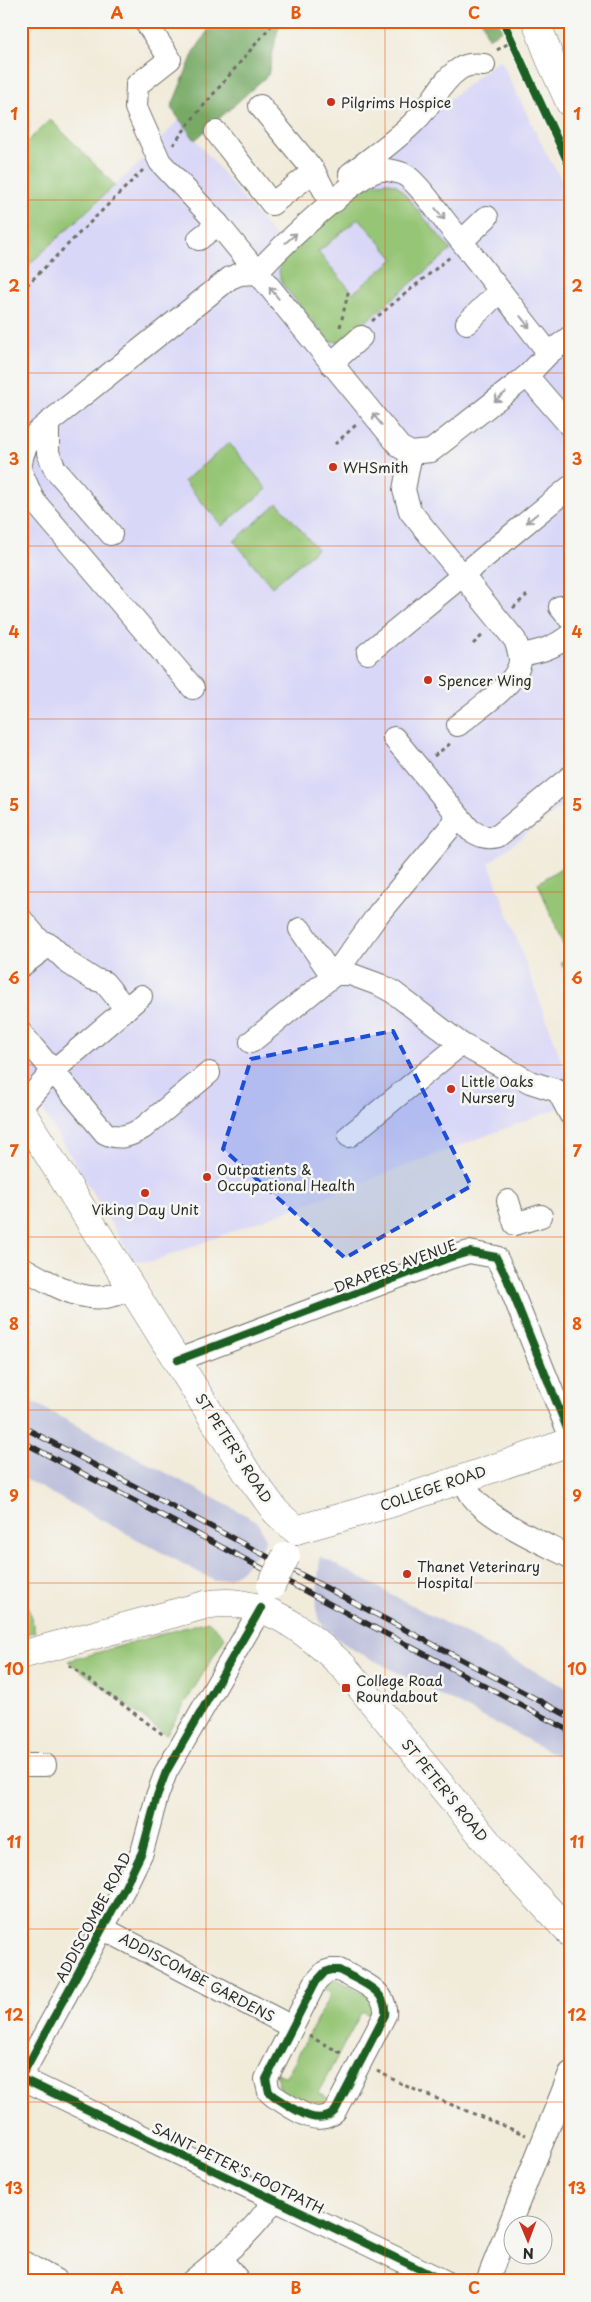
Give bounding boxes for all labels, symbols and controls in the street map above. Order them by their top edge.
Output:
text: A [111,0,124,24]
text: B [291,0,302,24]
text: C [468,0,480,24]
place label: Pilgrims Hospice [341,92,451,113]
marker: Pilgrims Hospice [325,96,337,108]
text: 1 [10,101,18,125]
text: 1 [573,101,581,125]
one-way arrow [434,208,445,221]
one-way arrow [285,232,298,244]
text: 2 [8,273,20,297]
text: 2 [571,273,583,297]
one-way arrow [268,287,279,300]
one-way arrow [519,315,530,328]
one-way arrow [494,391,507,402]
one-way arrow [371,413,382,426]
text: 3 [9,446,19,470]
text: 3 [572,446,582,470]
place label: WHSmith [343,457,408,478]
marker: WHSmith [327,461,339,473]
one-way arrow [526,513,539,524]
text: 4 [9,619,20,643]
text: 4 [572,619,583,643]
place label: Spencer Wing [438,670,532,691]
marker: Spencer Wing [422,674,434,686]
text: 5 [9,792,19,816]
text: 5 [572,792,582,816]
text: 6 [8,965,20,989]
text: 6 [571,965,583,989]
place label: Little Oaks Nursery [461,1071,533,1108]
marker: Little Oaks Nursery [445,1083,457,1095]
text: 7 [9,1138,19,1162]
text: 7 [572,1138,582,1162]
place label: Outpatients & Occupational Health [217,1159,355,1196]
marker: Outpatients & Occupational Health [201,1171,213,1183]
marker: Viking Day Unit [139,1187,151,1199]
place label: Viking Day Unit [91,1199,199,1220]
street label: DRAPERS AVENUE [331,1234,460,1298]
text: 8 [9,1311,19,1335]
text: 8 [572,1311,582,1335]
street label: ST PETER'S ROAD [191,1389,277,1507]
street label: COLLEGE ROAD [377,1460,489,1516]
text: 9 [9,1483,19,1507]
text: 9 [572,1483,582,1507]
place label: Thanet Veterinary Hospital [417,1556,540,1593]
marker: Thanet Veterinary Hospital [401,1568,413,1580]
text: 10 [4,1656,24,1680]
text: 10 [567,1656,587,1680]
place label: College Road Roundabout [356,1670,443,1707]
marker: College Road Roundabout [340,1682,352,1694]
street label: ST PETER'S ROAD [397,1734,493,1846]
text: 11 [7,1829,21,1853]
text: 11 [570,1829,584,1853]
street label: ADDISCOMBE ROAD [50,1848,136,1986]
street label: ADDISCOMBE GARDENS [116,1927,278,2027]
text: 12 [5,2002,23,2026]
text: 12 [568,2002,586,2026]
street label: SAINT PETER'S FOOTPATH [148,2117,328,2219]
text: 13 [5,2175,23,2199]
text: 13 [568,2175,586,2199]
north arrow [504,2214,554,2264]
text: N [523,2243,534,2264]
text: A [111,2275,124,2299]
text: B [291,2275,302,2299]
text: C [468,2275,480,2299]

